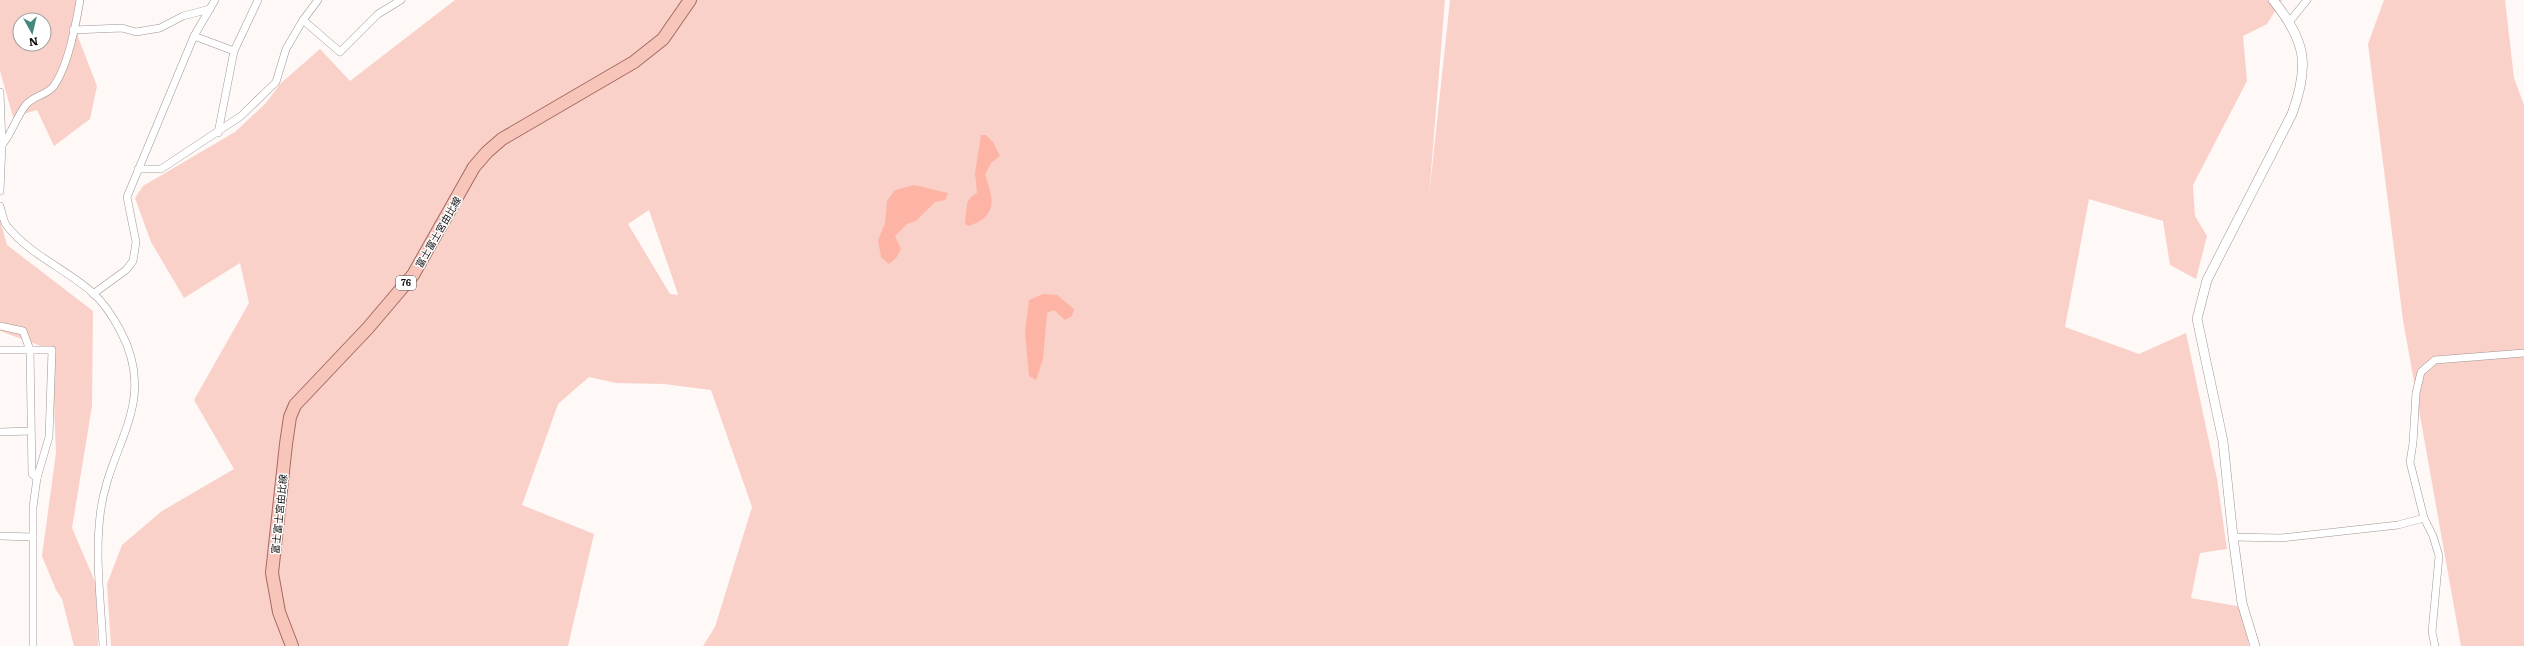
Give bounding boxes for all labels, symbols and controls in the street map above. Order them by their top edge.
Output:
north arrow [12,12,52,52]
text: N [28,34,39,51]
street label: 富士富士宮由比線 [411,193,464,270]
road number: 76 [396,276,416,290]
street label: 富士富士宮由比線 [267,473,290,555]

